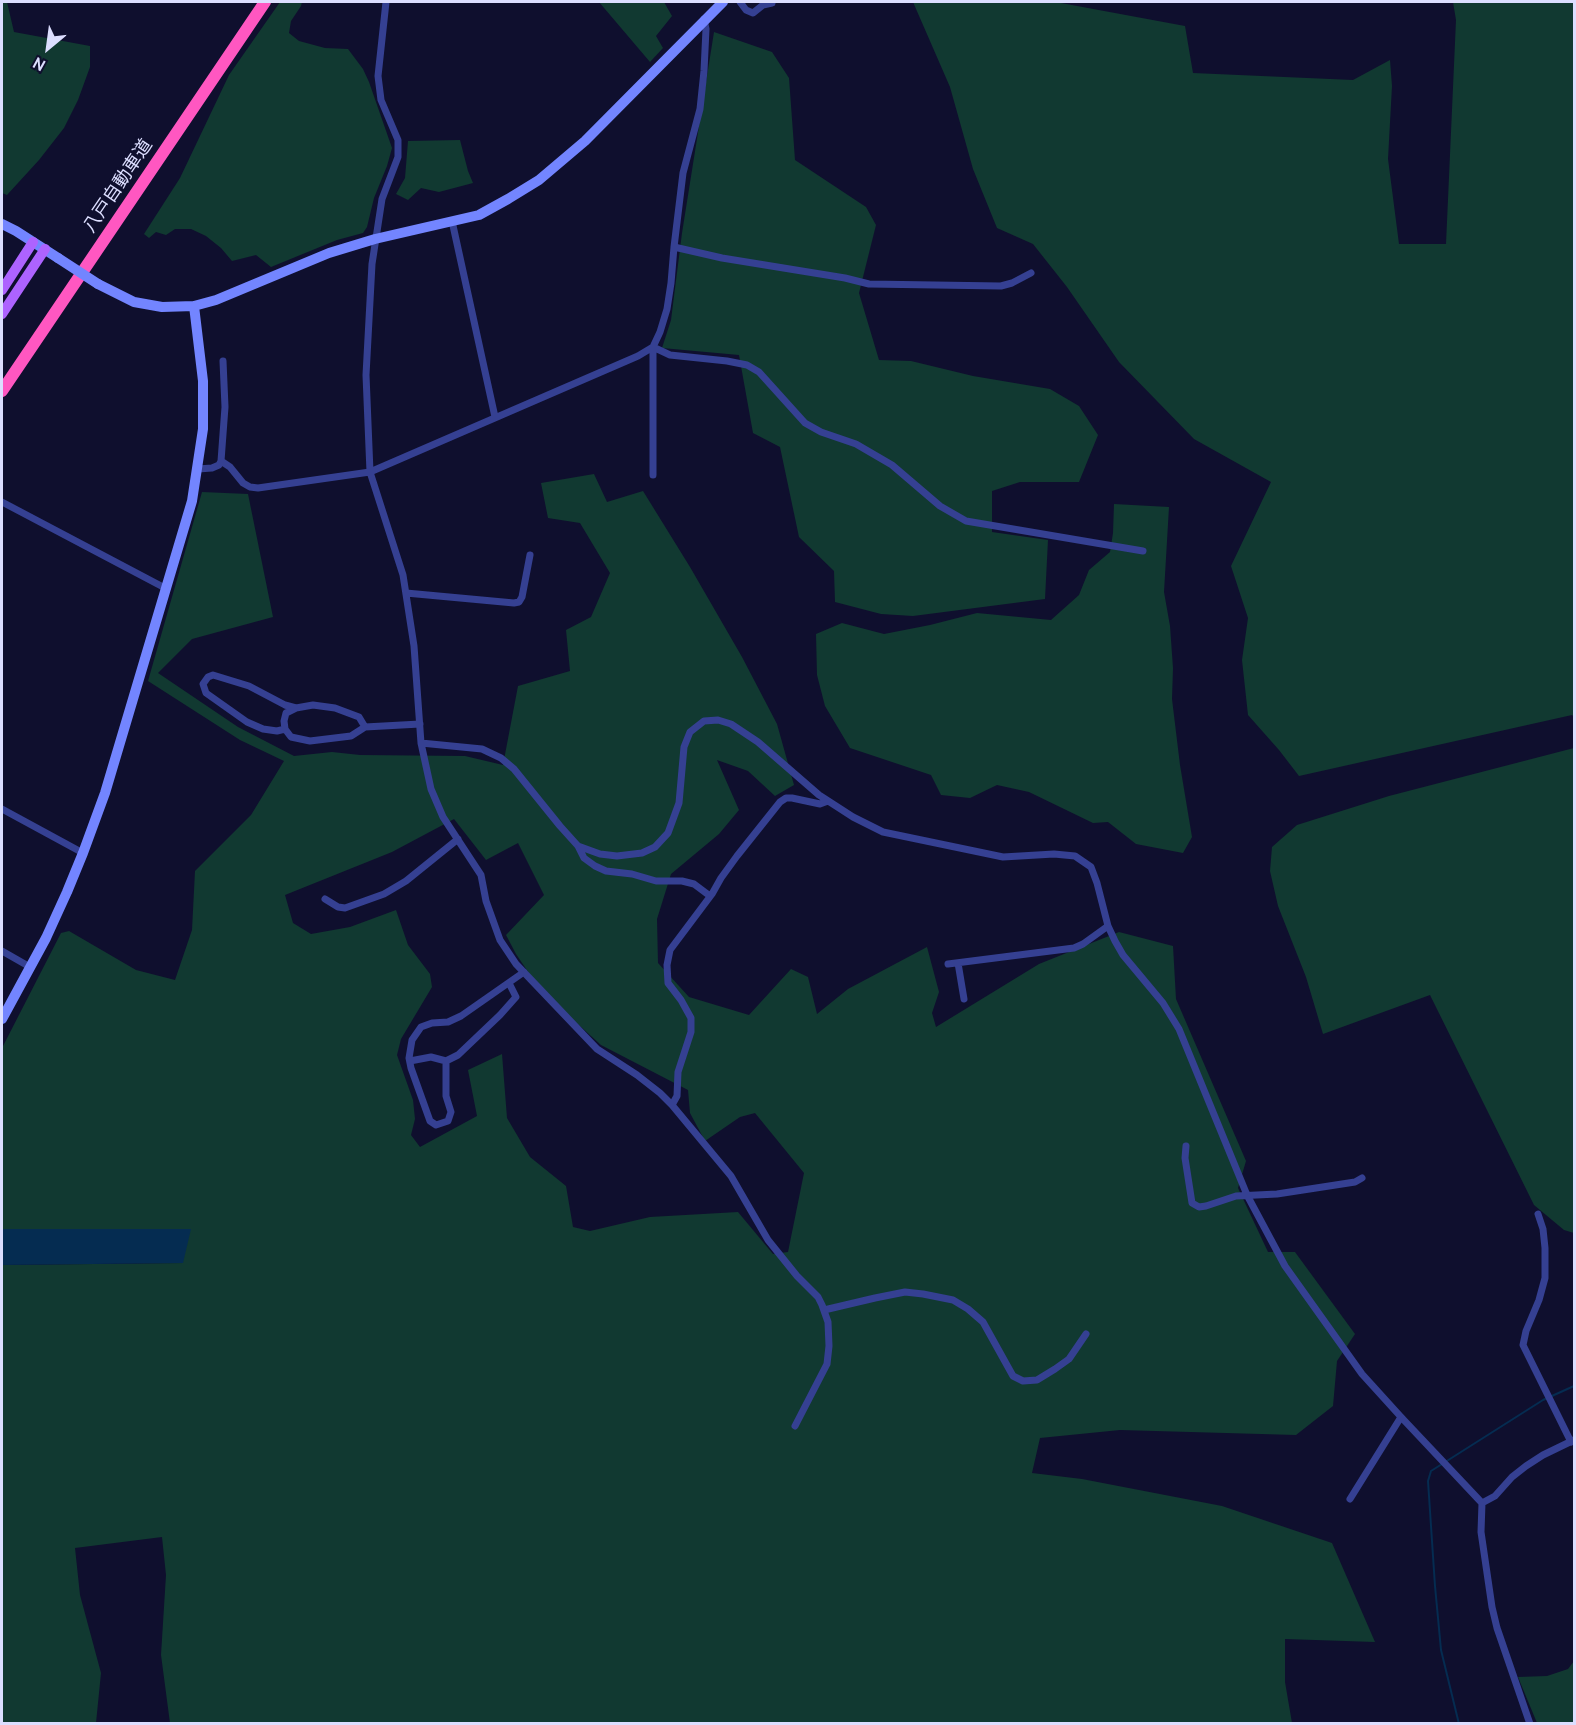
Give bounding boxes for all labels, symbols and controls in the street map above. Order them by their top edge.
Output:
north arrow [18,18,78,78]
text: N [29,53,49,75]
street label: 八戸自動車道 [79,135,157,237]

